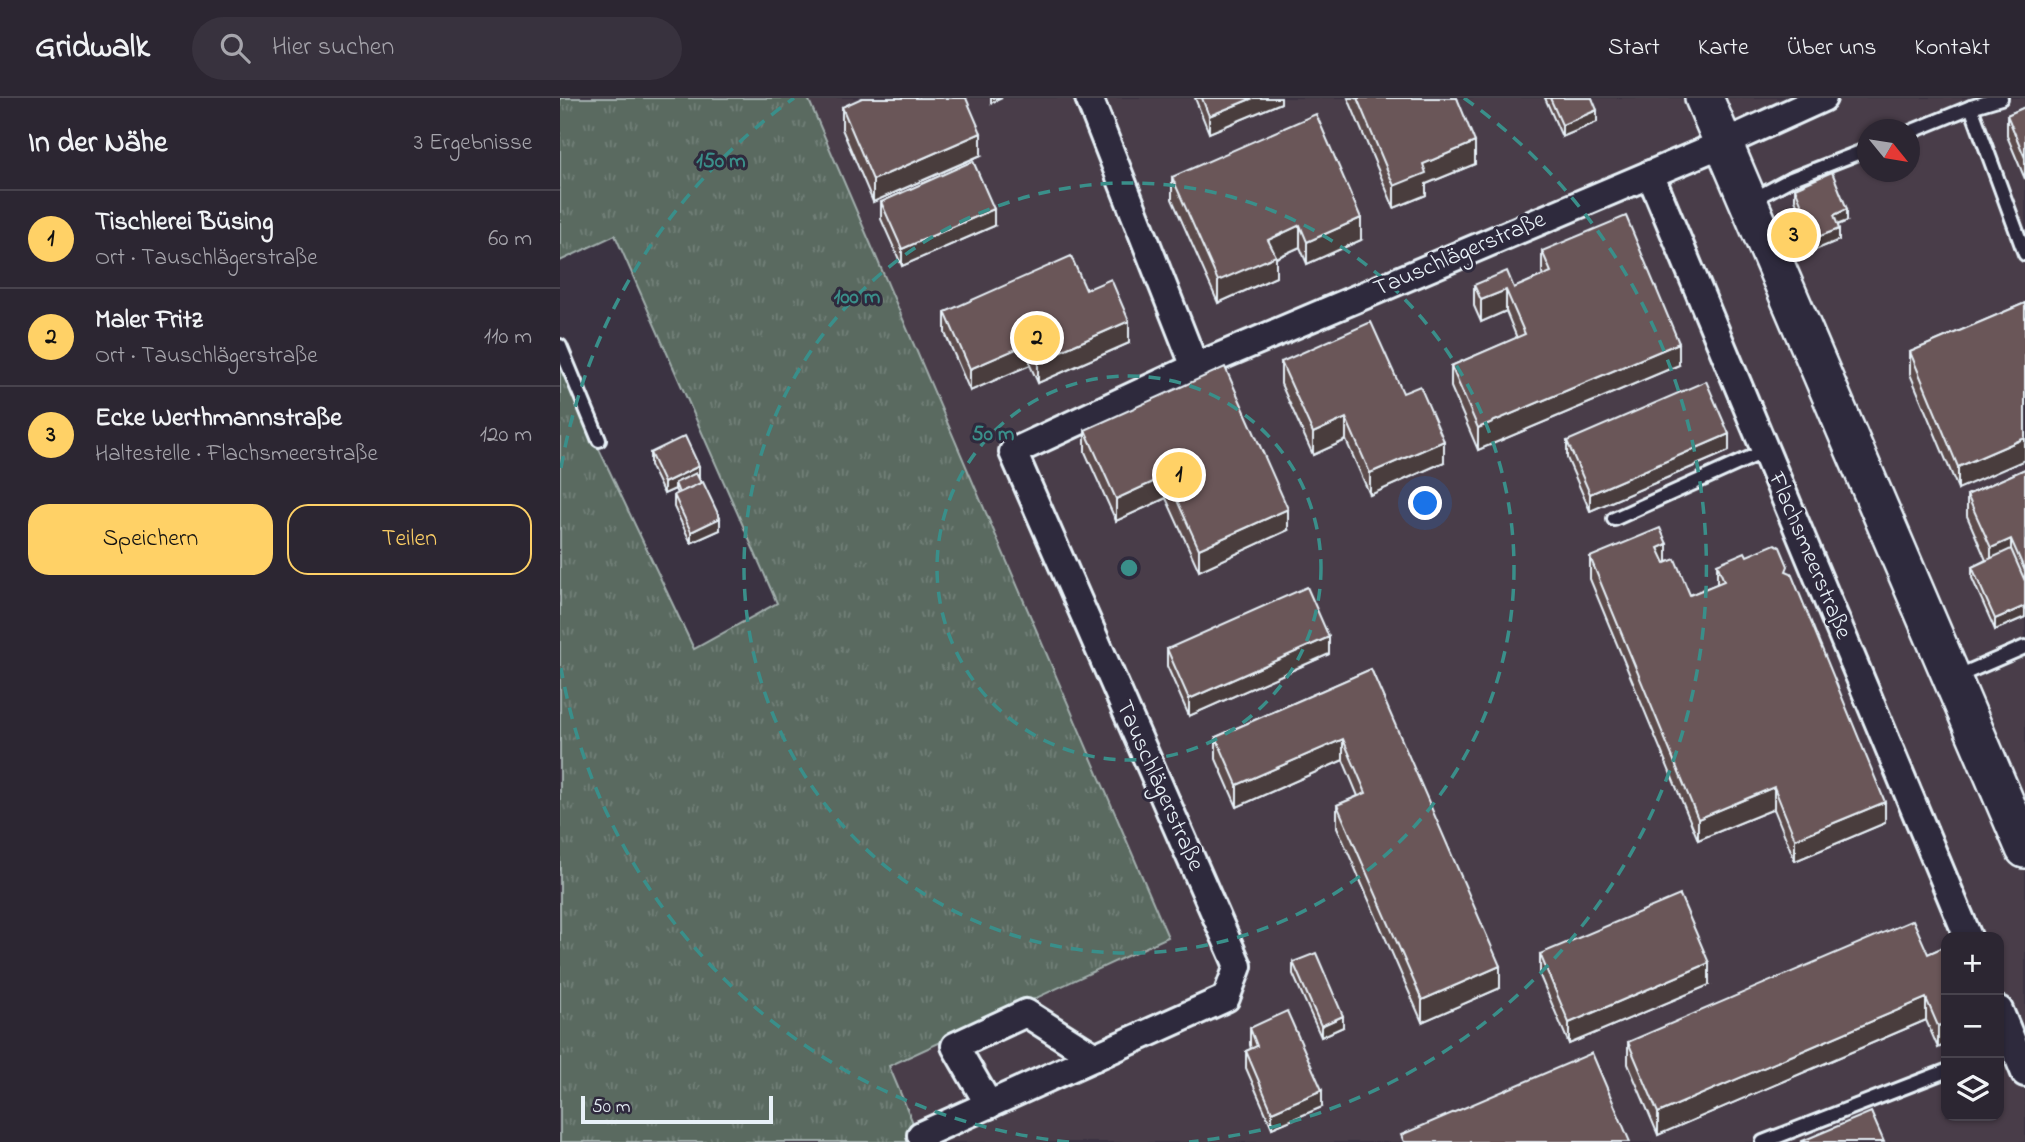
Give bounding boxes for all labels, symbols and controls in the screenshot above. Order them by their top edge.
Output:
search box [192,17,682,80]
text: Gridwalk [35,24,150,72]
icon: search [216,29,254,67]
text: Hier suchen [272,29,394,67]
text: Start [1608,31,1660,66]
text: Karte [1698,31,1749,66]
text: Über uns [1787,31,1876,66]
text: Kontakt [1914,31,1990,66]
north arrow [1857,119,1920,182]
text: In der Nähe [28,122,168,166]
text: 3 Ergebnisse [414,127,532,160]
text: 150 m [696,147,746,177]
street label: Tauschlägerstraße [1369,203,1552,307]
text: Tischlerei Büsing [95,204,273,242]
pin: 3 [1771,209,1817,261]
text: 1 [47,223,55,256]
text: 60 m [488,223,532,256]
text: Ort · Tauschlägerstraße [95,242,318,275]
text: 100 m [834,283,880,313]
text: Maler Fritz [95,302,203,340]
pin: 2 [1014,312,1060,364]
text: 2 [45,321,57,354]
text: 110 m [484,321,532,354]
text: Ort · Tauschlägerstraße [95,340,318,373]
text: Ecke Werthmannstraße [95,400,342,438]
text: 3 [46,419,56,452]
text: 120 m [480,419,532,452]
text: 50 m [972,420,1014,450]
text: Haltestelle · Flachsmeerstraße [95,438,378,471]
pin: 1 [1156,449,1202,501]
street label: Flachsmeerstraße [1758,466,1860,645]
your location [1408,486,1442,520]
button: Speichern [28,504,273,575]
button: Teilen [287,504,532,575]
centre of rings [1117,556,1141,580]
street label: Tauschlägerstraße [1106,695,1212,877]
map controls [1941,932,2004,1121]
button: + [1941,932,2004,995]
button: − [1941,995,2004,1058]
button: layers [1941,1058,2004,1121]
scale bar [581,1093,774,1125]
text: 50 m [592,1094,631,1121]

